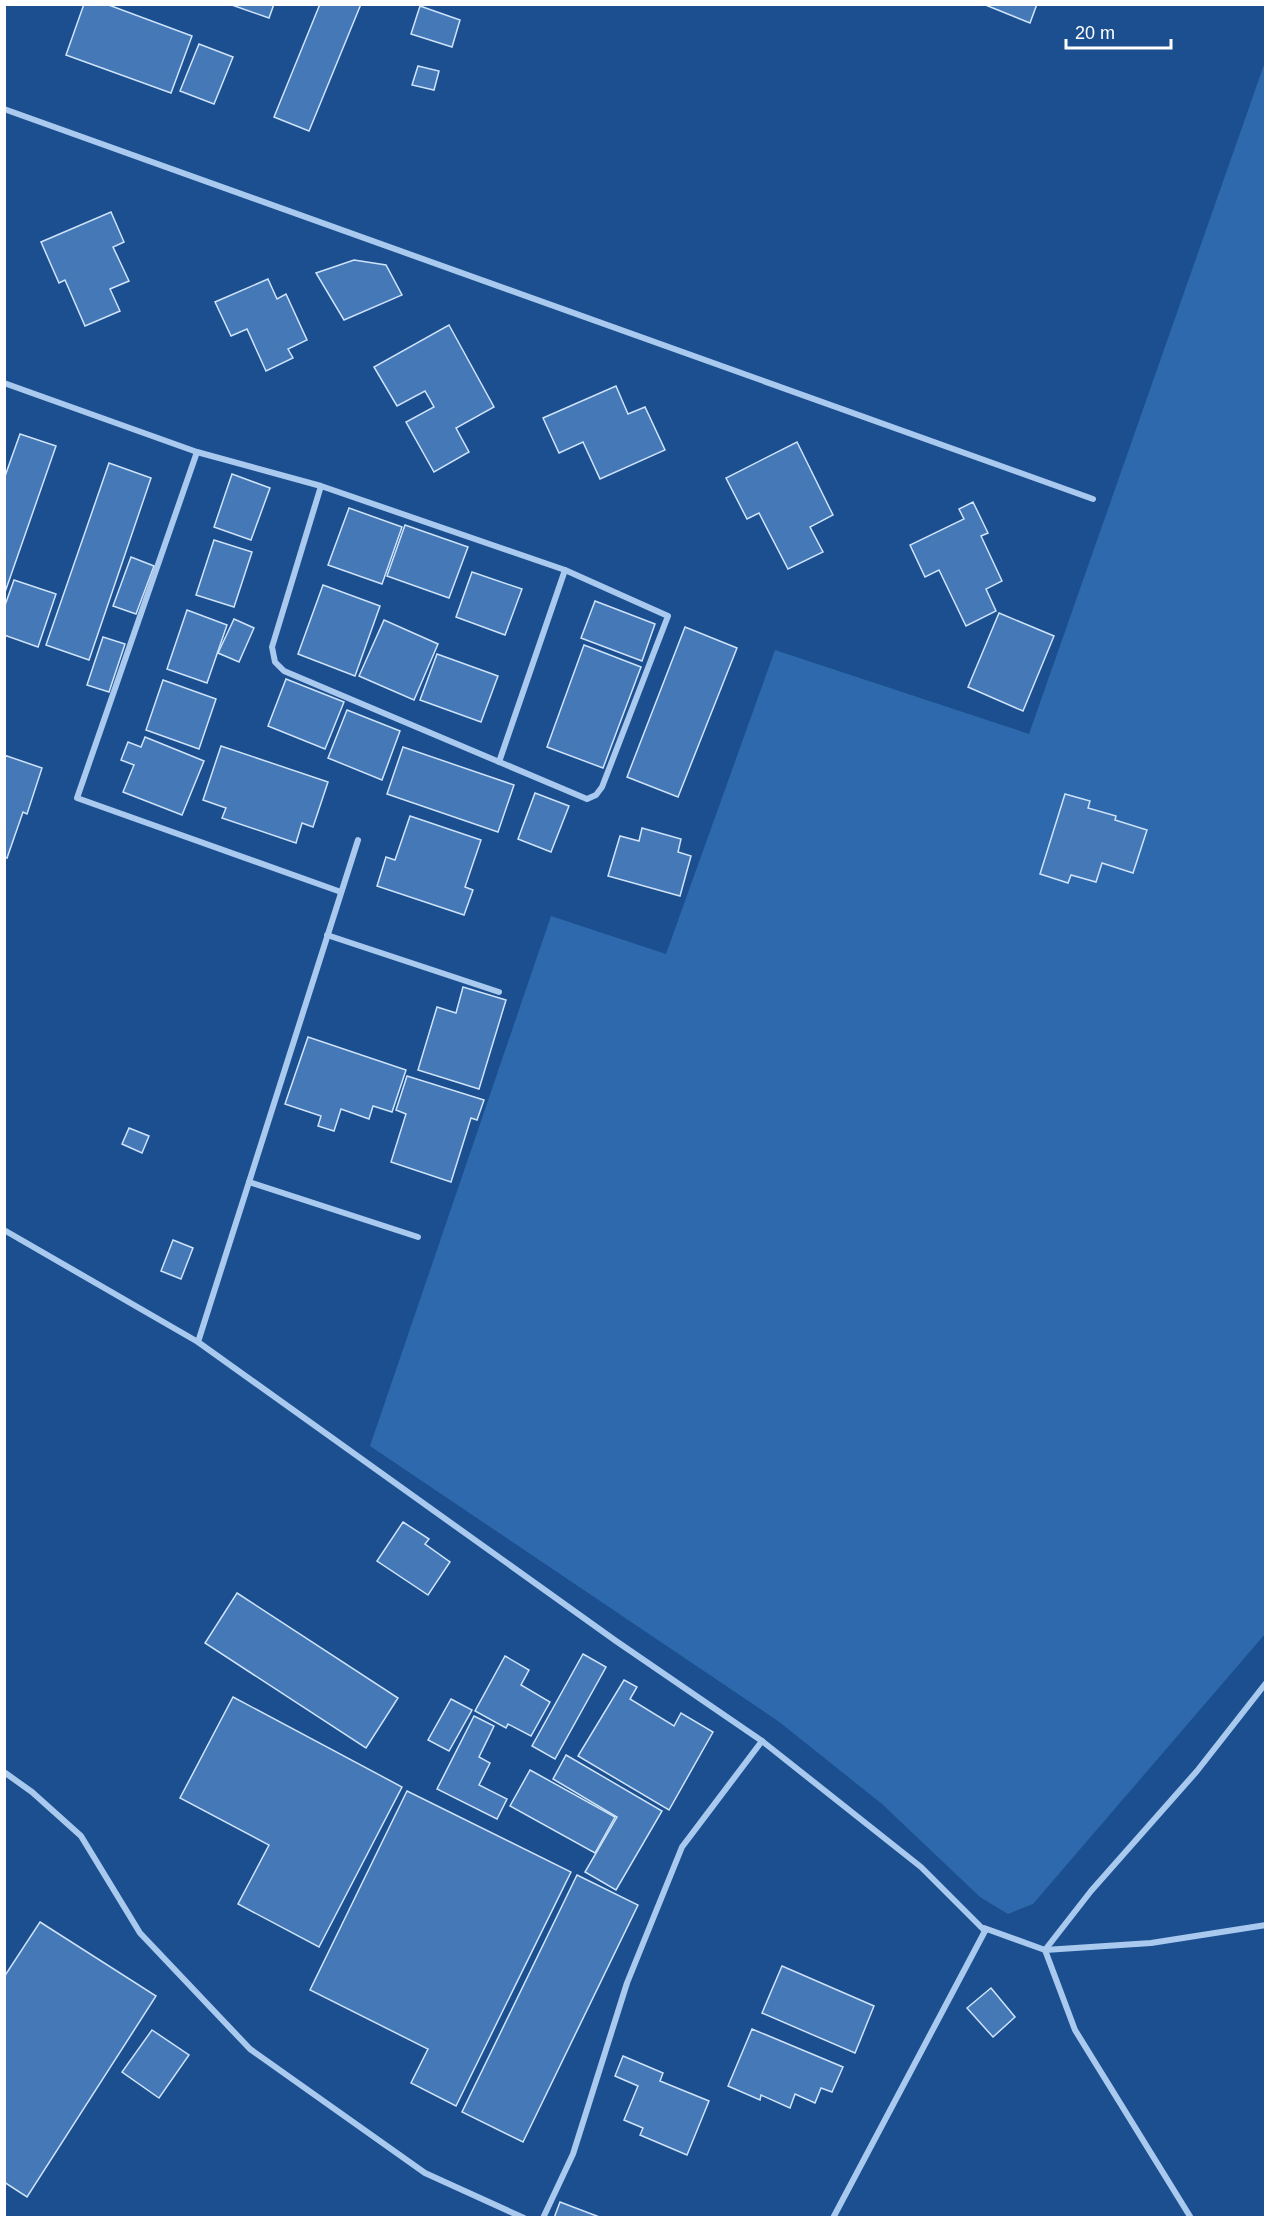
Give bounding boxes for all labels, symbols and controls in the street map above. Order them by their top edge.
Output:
scale bar [1066,12,1171,50]
text: 20 m [1075,23,1115,43]

